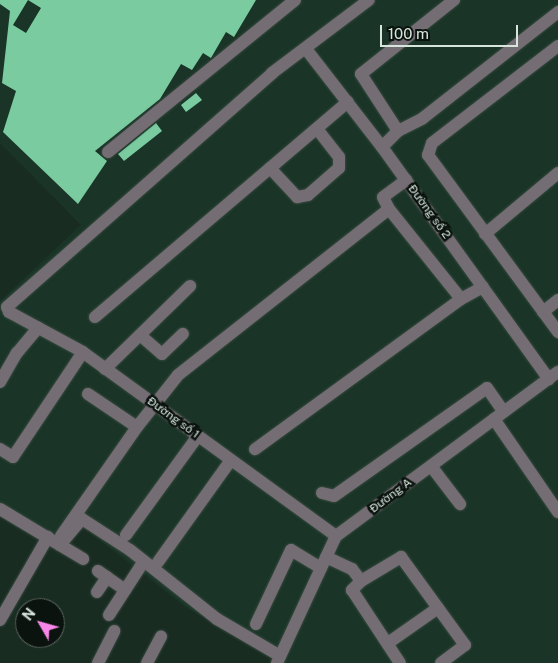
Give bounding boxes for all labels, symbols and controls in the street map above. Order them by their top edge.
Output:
scale bar [383,15,520,47]
text: 100 m [388,25,429,42]
street label: Đường số 2 [405,182,453,242]
street label: Đường số 1 [144,394,202,442]
street label: Đường A [367,475,415,517]
north arrow [15,598,65,648]
text: N [19,605,39,624]

